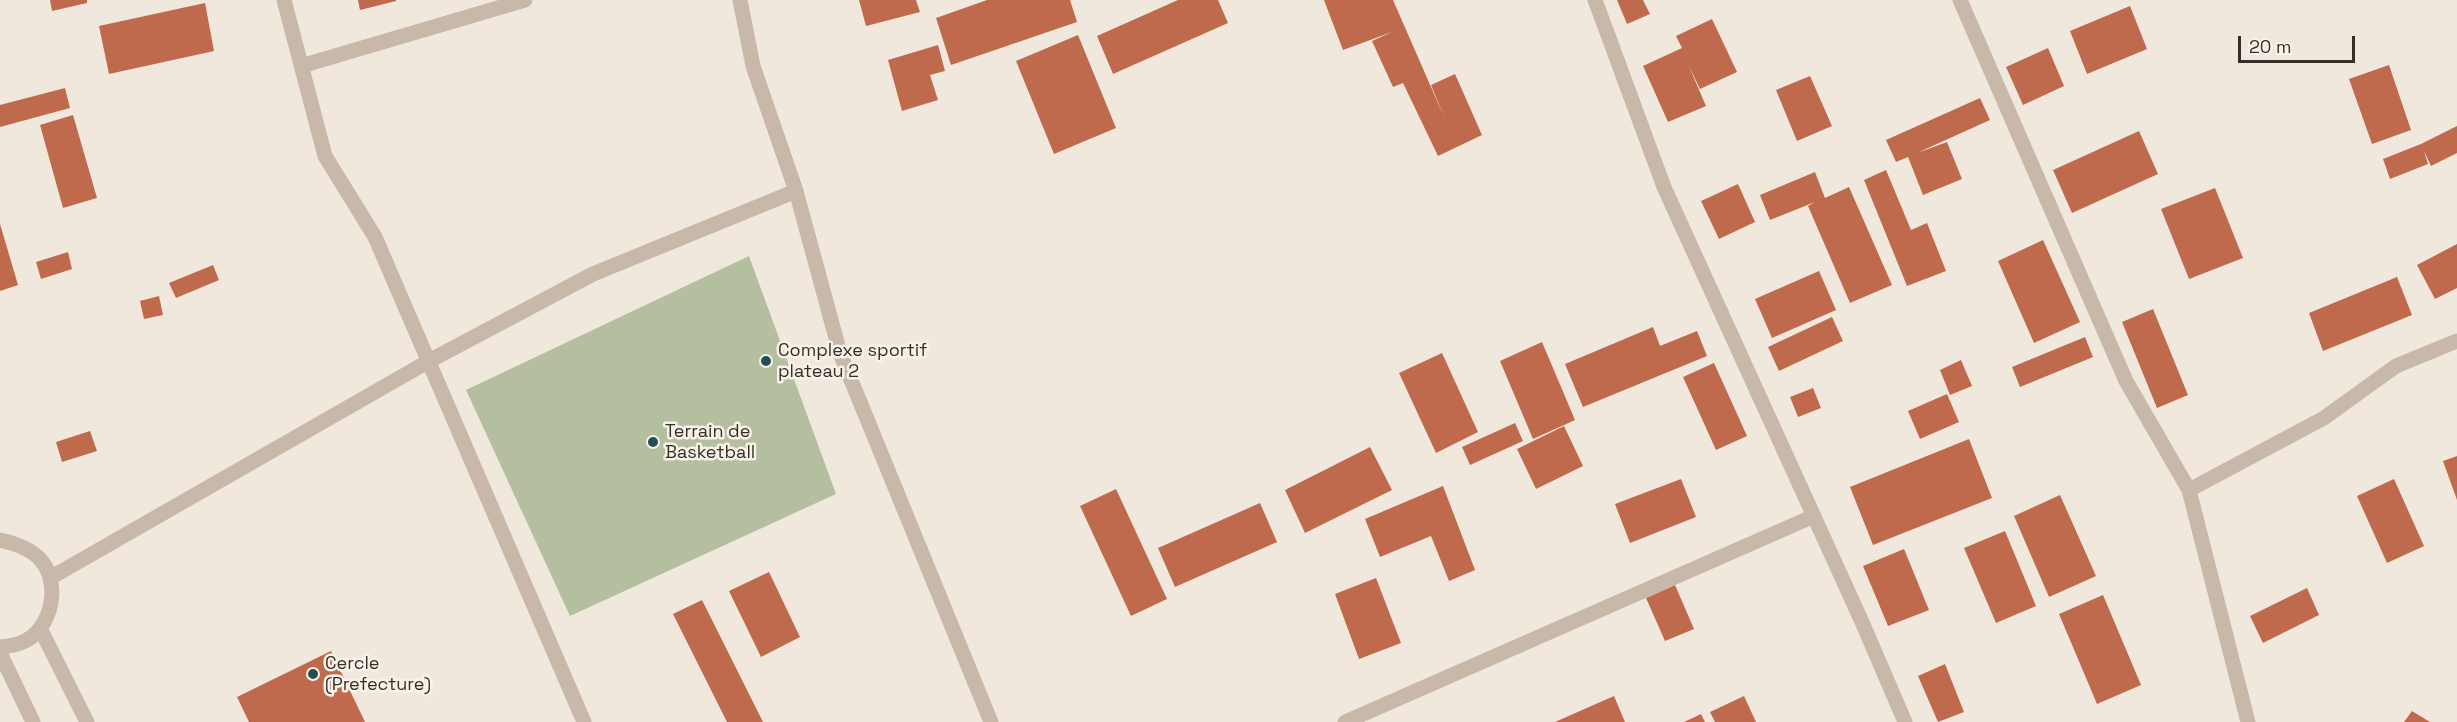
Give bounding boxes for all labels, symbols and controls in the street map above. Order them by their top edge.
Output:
scale bar [2241,24,2358,62]
text: 20 m [2249,35,2292,58]
place label: Complexe sportif plateau 2 [778,340,927,382]
marker: Complexe sportif plateau 2 [759,354,773,368]
place label: Terrain de Basketball [665,421,755,464]
marker: Terrain de Basketball [646,435,660,449]
place label: Cercle (Prefecture) [325,653,431,696]
marker: Cercle (Prefecture) [306,667,320,681]

